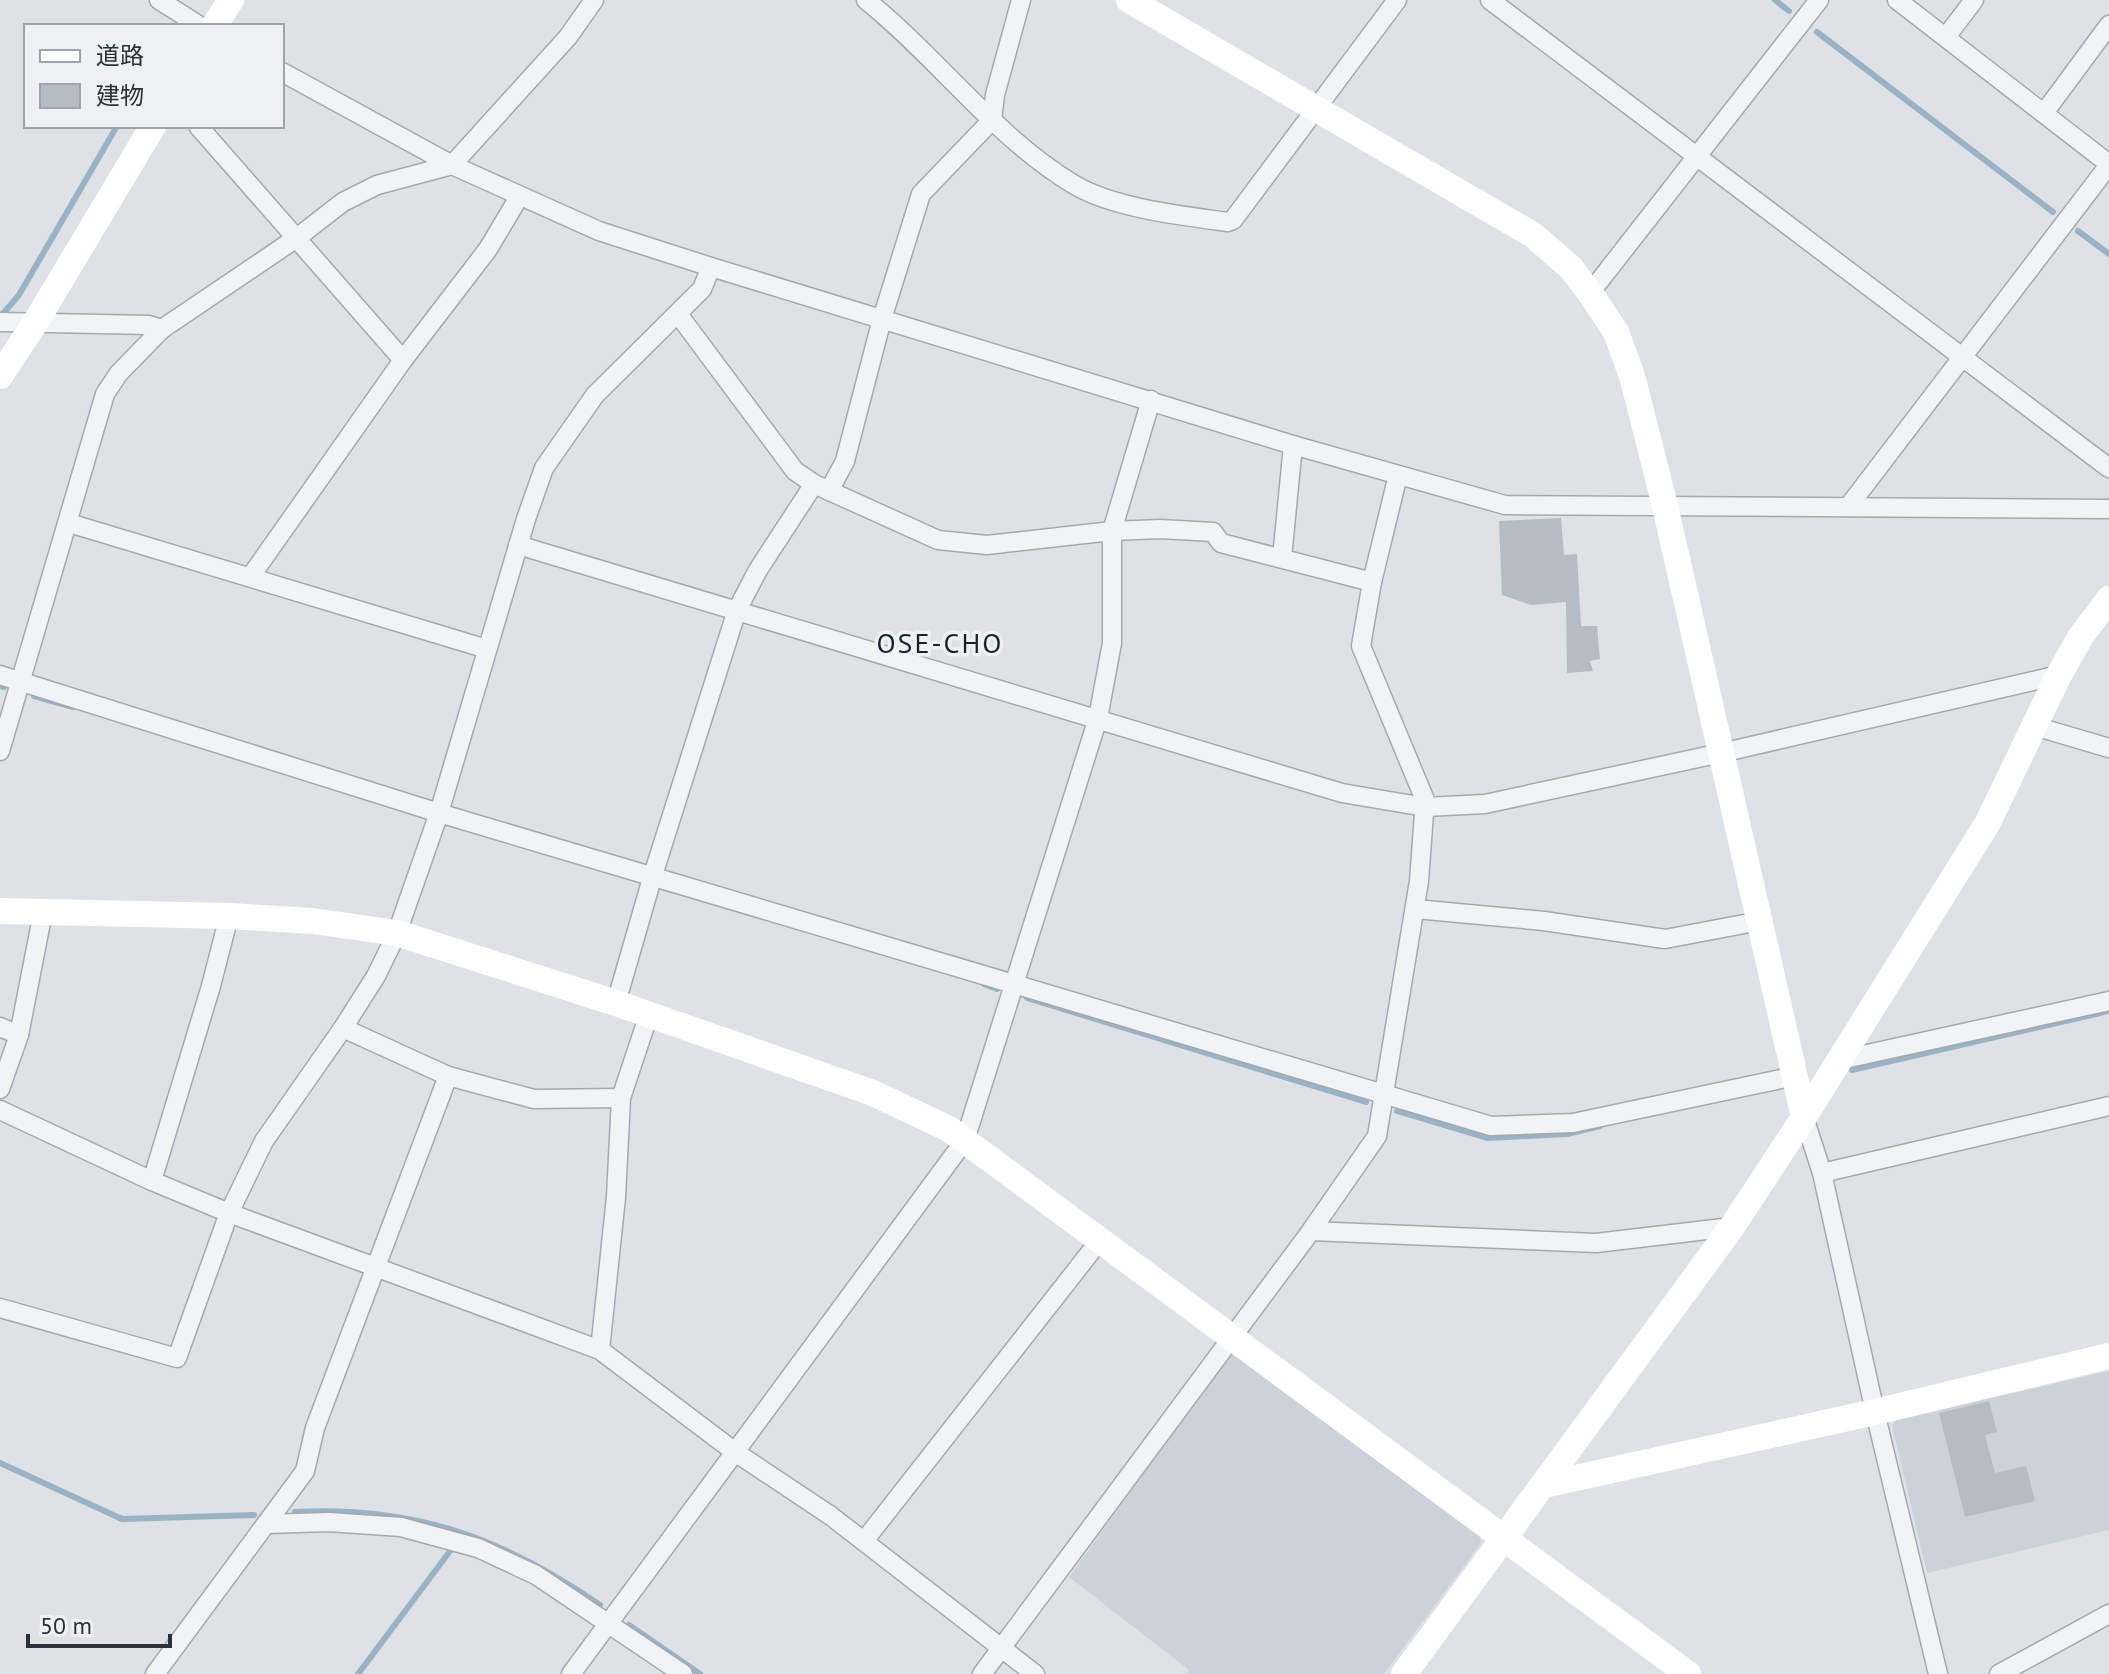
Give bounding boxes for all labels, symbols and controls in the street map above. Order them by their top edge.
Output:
legend [24,24,284,128]
text: 道路 [96,40,144,71]
text: 建物 [96,80,144,111]
district label: OSE-CHO [876,624,1004,661]
scale bar [28,1598,170,1648]
text: 50 m [40,1610,92,1641]

